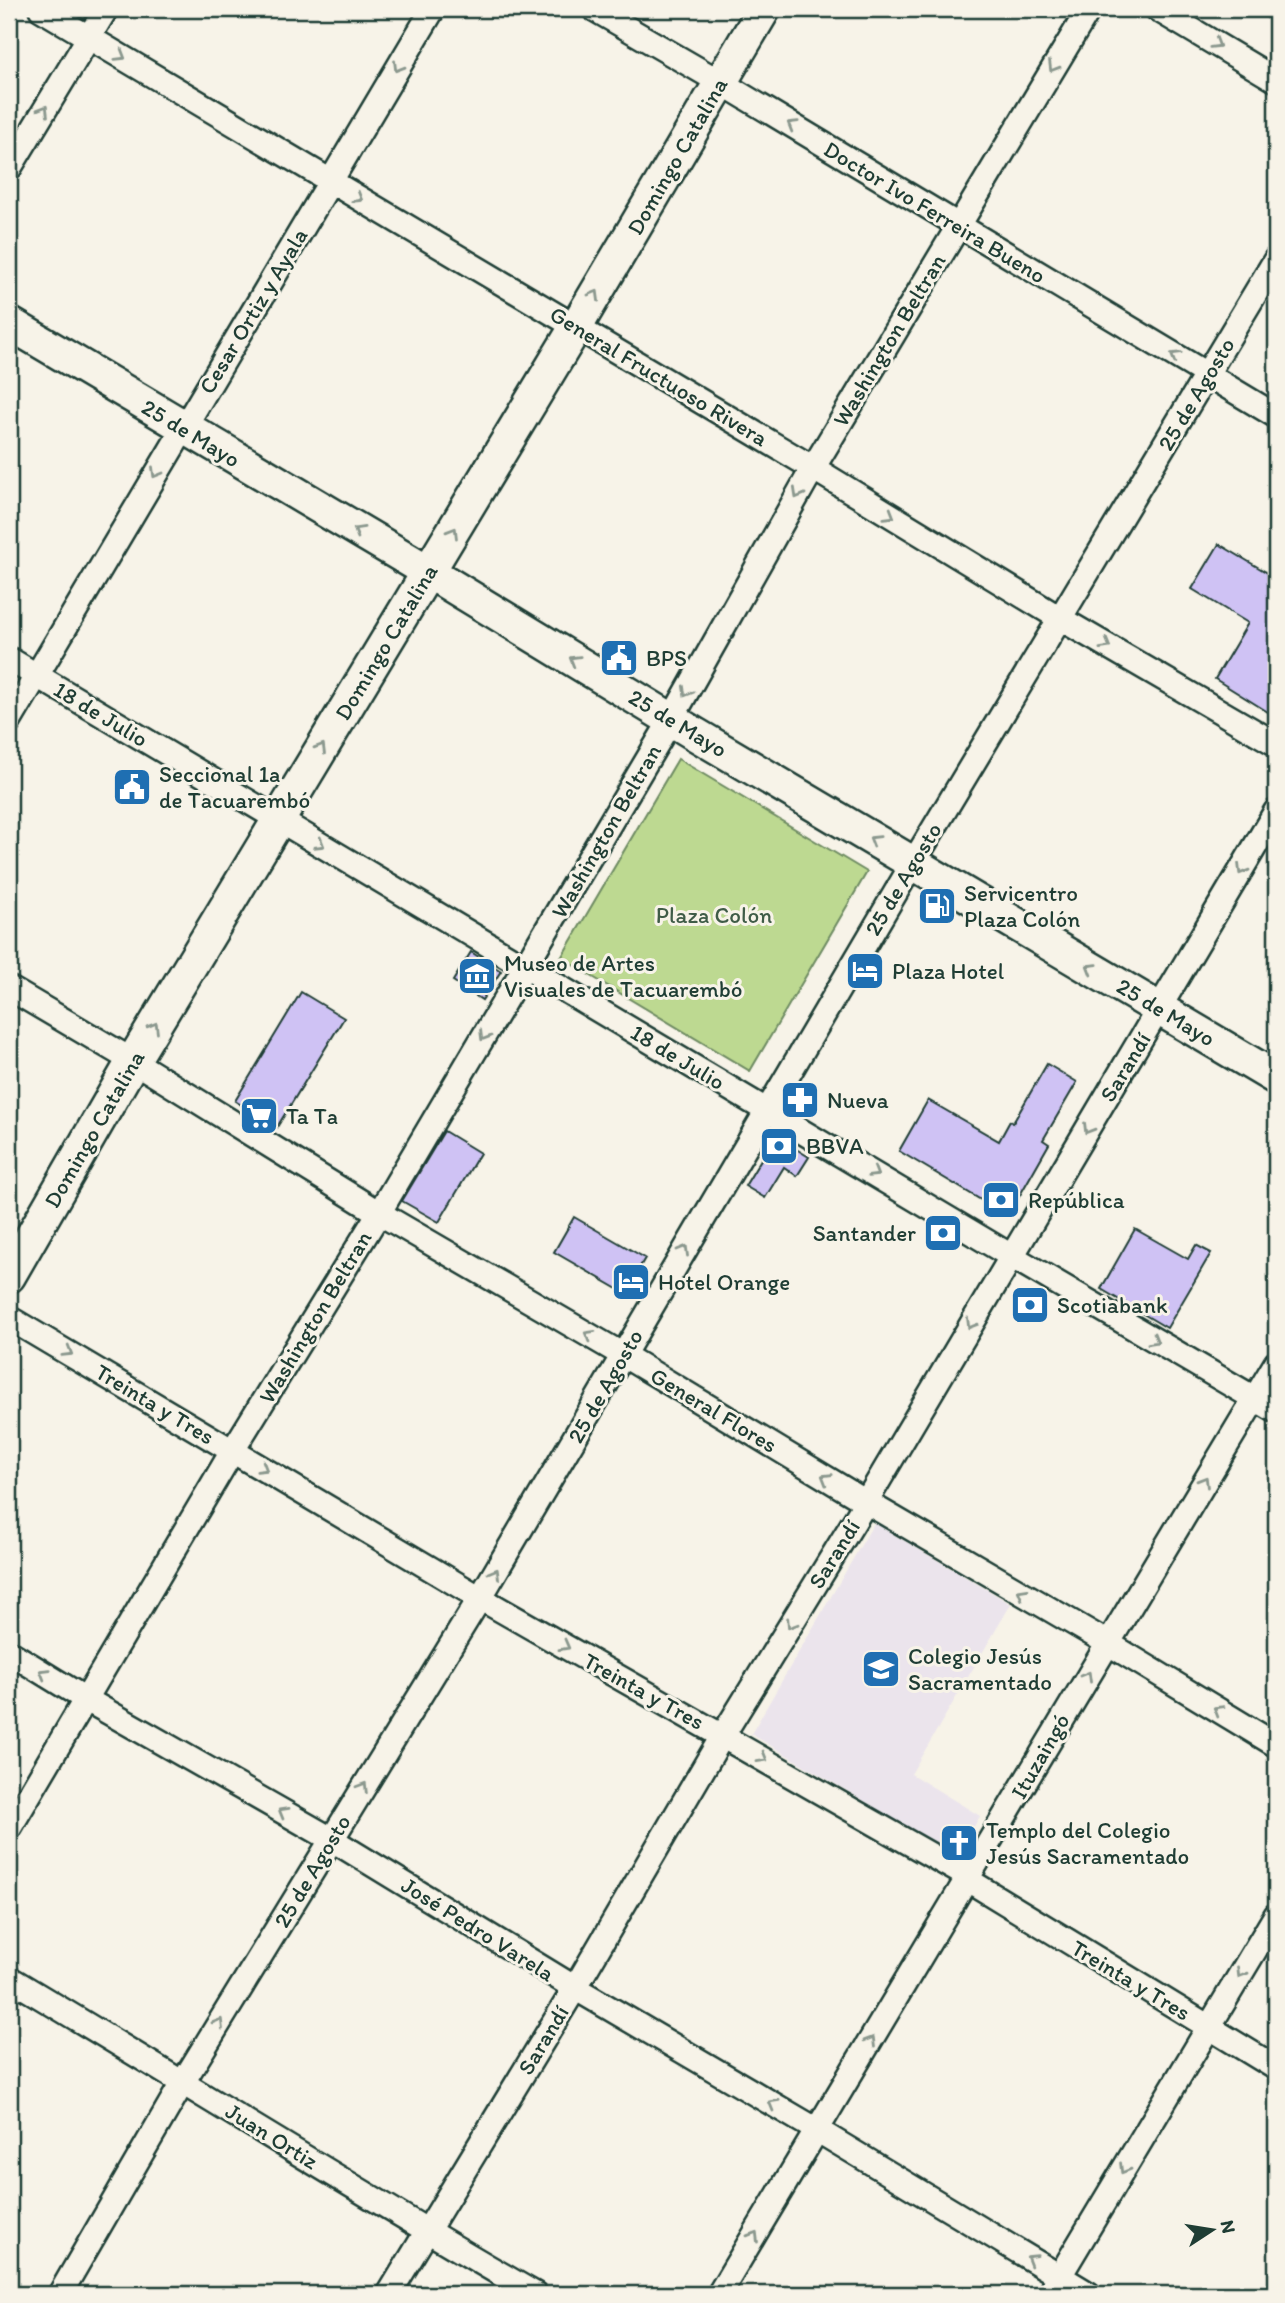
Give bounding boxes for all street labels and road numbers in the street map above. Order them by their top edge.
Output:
street label: Domingo Catalina [621,72,733,240]
street label: Doctor Ivo Ferreira Bueno [819,135,1051,289]
street label: Cesar Ortiz y Ayala [193,223,313,399]
street label: Washington Beltran [826,249,952,431]
street label: General Fructuoso Rivera [545,300,773,452]
street label: 25 de Agosto [1151,332,1241,456]
street label: 25 de Mayo [137,393,245,473]
street label: Domingo Catalina [328,559,444,725]
street label: 18 de Julio [49,675,153,753]
street label: 25 de Mayo [624,683,732,763]
street label: Washington Beltran [545,739,667,923]
street label: 25 de Agosto [858,817,948,941]
street label: 25 de Mayo [1112,972,1220,1052]
street label: 18 de Julio [626,1018,730,1096]
street label: Sarandí [1093,1027,1157,1107]
street label: Domingo Catalina [38,1045,150,1213]
street label: Washington Beltran [252,1226,378,1408]
street label: 25 de Agosto [561,1324,649,1448]
street label: Treinta y Tres [90,1357,220,1451]
street label: General Flores [645,1361,783,1459]
street label: Sarandí [802,1514,866,1594]
street label: Treinta y Tres [579,1646,709,1736]
street label: Ituzaingó [1004,1708,1076,1804]
street label: 25 de Agosto [267,1809,357,1933]
street label: José Pedro Varela [396,1871,560,1987]
street label: Treinta y Tres [1066,1933,1196,2027]
street label: Sarandí [511,2000,575,2080]
street label: Juan Ortiz [221,2097,324,2176]

